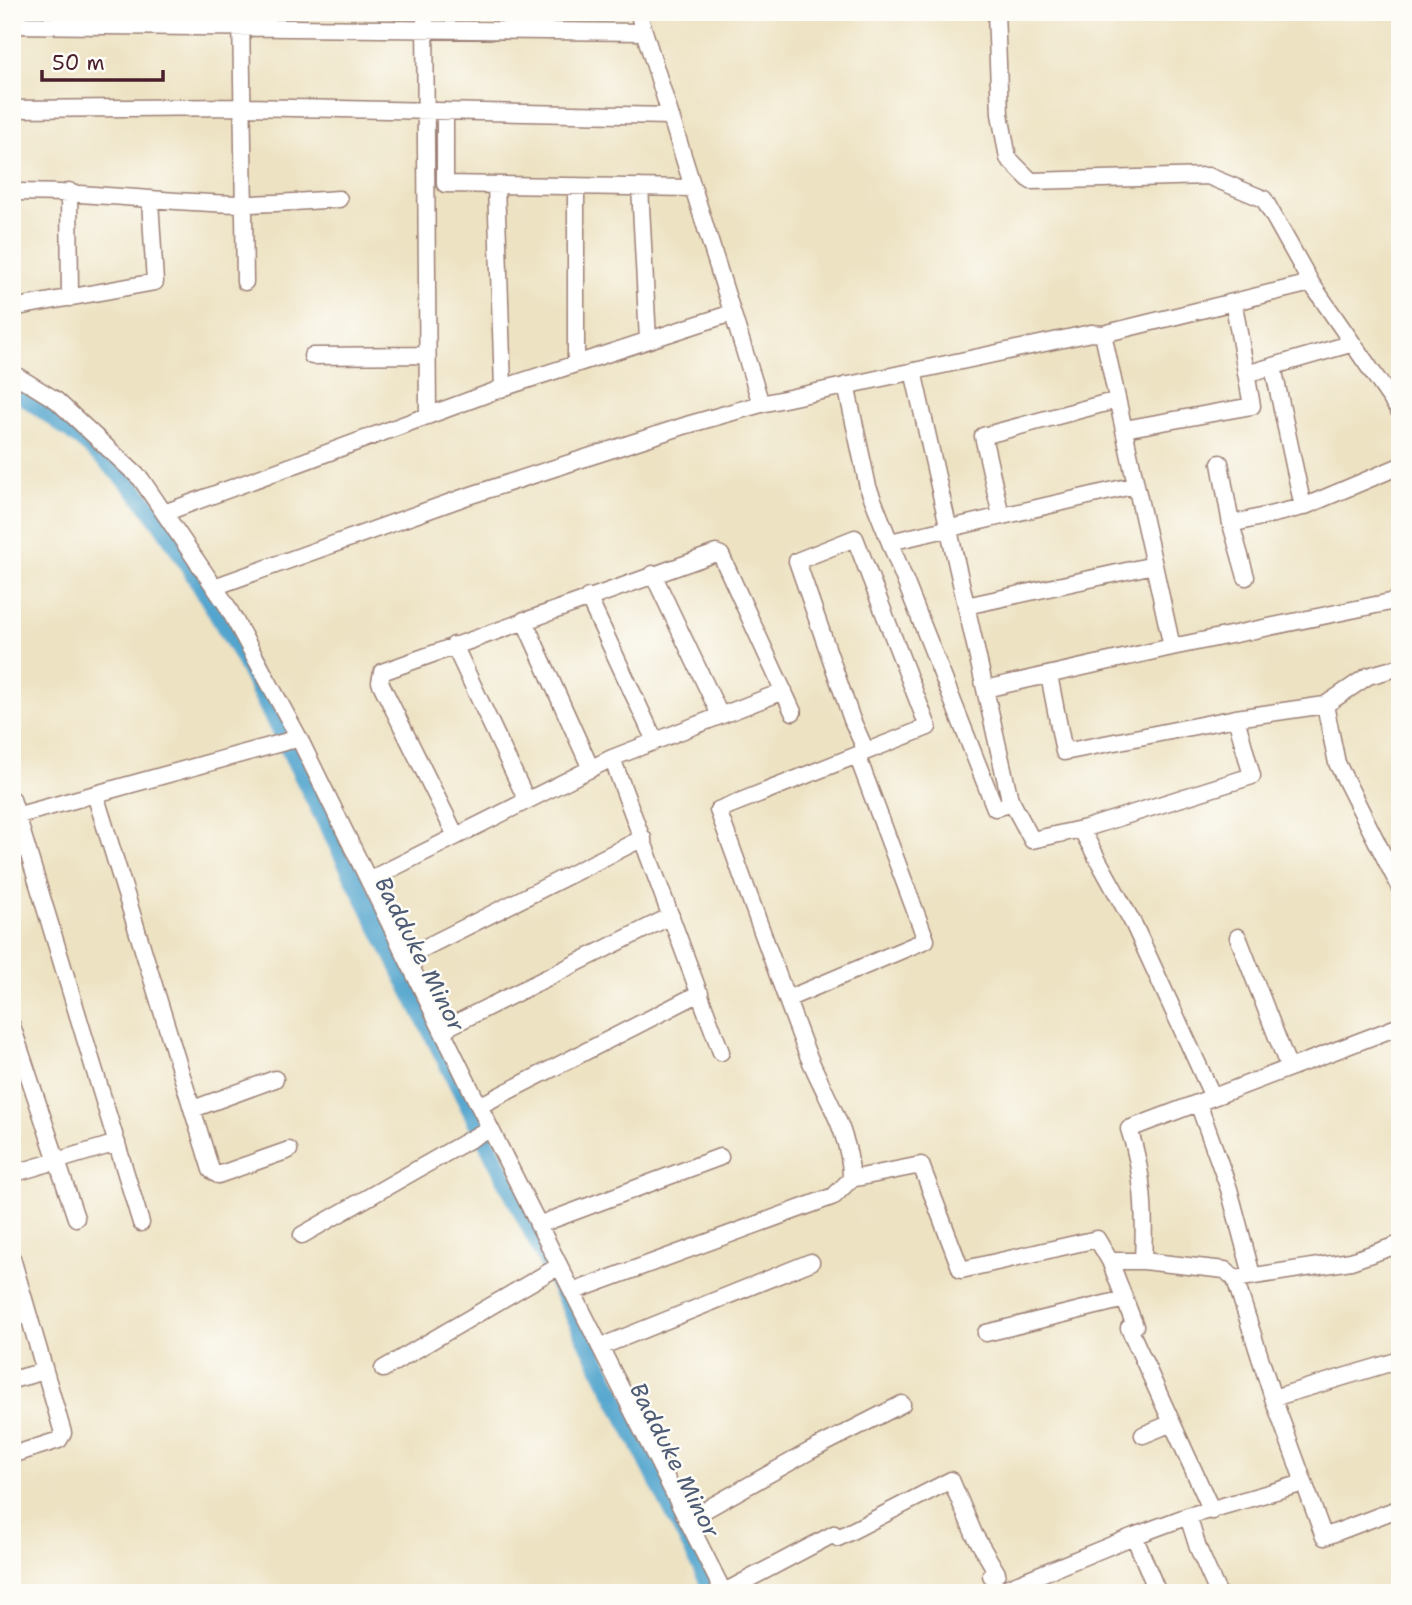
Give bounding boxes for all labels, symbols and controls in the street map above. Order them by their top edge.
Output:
scale bar [42,38,163,82]
text: 50 m [52,49,105,77]
water label: Badduke Minor [368,871,473,1038]
water label: Badduke Minor [623,1377,728,1544]

